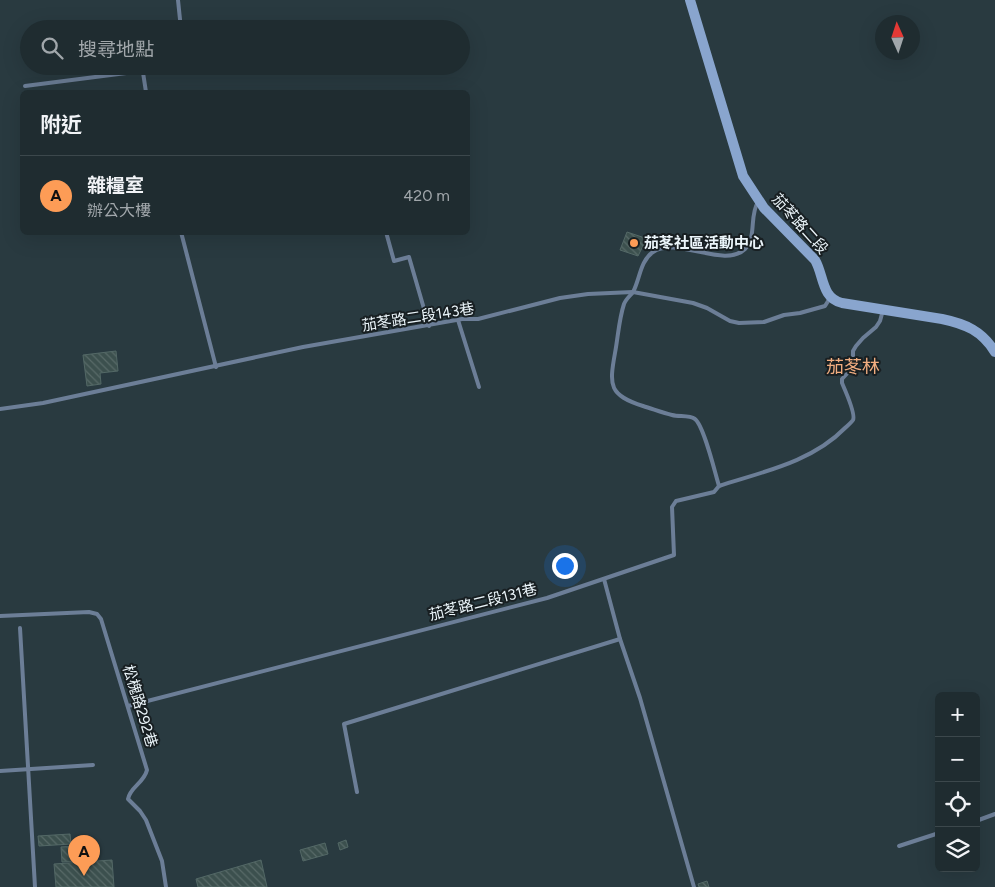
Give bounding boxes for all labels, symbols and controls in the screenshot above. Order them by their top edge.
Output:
north arrow [875,15,920,60]
search box [20,20,470,75]
icon: search [38,34,66,62]
text: 搜尋地點 [78,38,154,61]
text: 附近 [40,112,82,137]
text: 雜糧室 [87,174,144,197]
text: A [50,186,62,205]
text: 420 m [403,186,450,205]
street label: 茄苳路二段 [768,190,832,258]
text: 辦公大樓 [87,201,151,220]
place label: 茄苳社區活動中心 [644,234,764,252]
marker: 茄苳社區活動中心 [628,237,640,249]
street label: 茄苳路二段143巷 [360,299,476,335]
district label: 茄苳林 [826,356,880,378]
your location [552,553,578,579]
street label: 茄苳路二段131巷 [427,580,539,624]
street label: 松槐路292巷 [119,663,161,749]
map controls [935,692,980,872]
button: + [935,692,980,737]
button: − [935,737,980,782]
button: locate [935,782,980,827]
button: layers [935,827,980,872]
pin: A [68,835,100,876]

